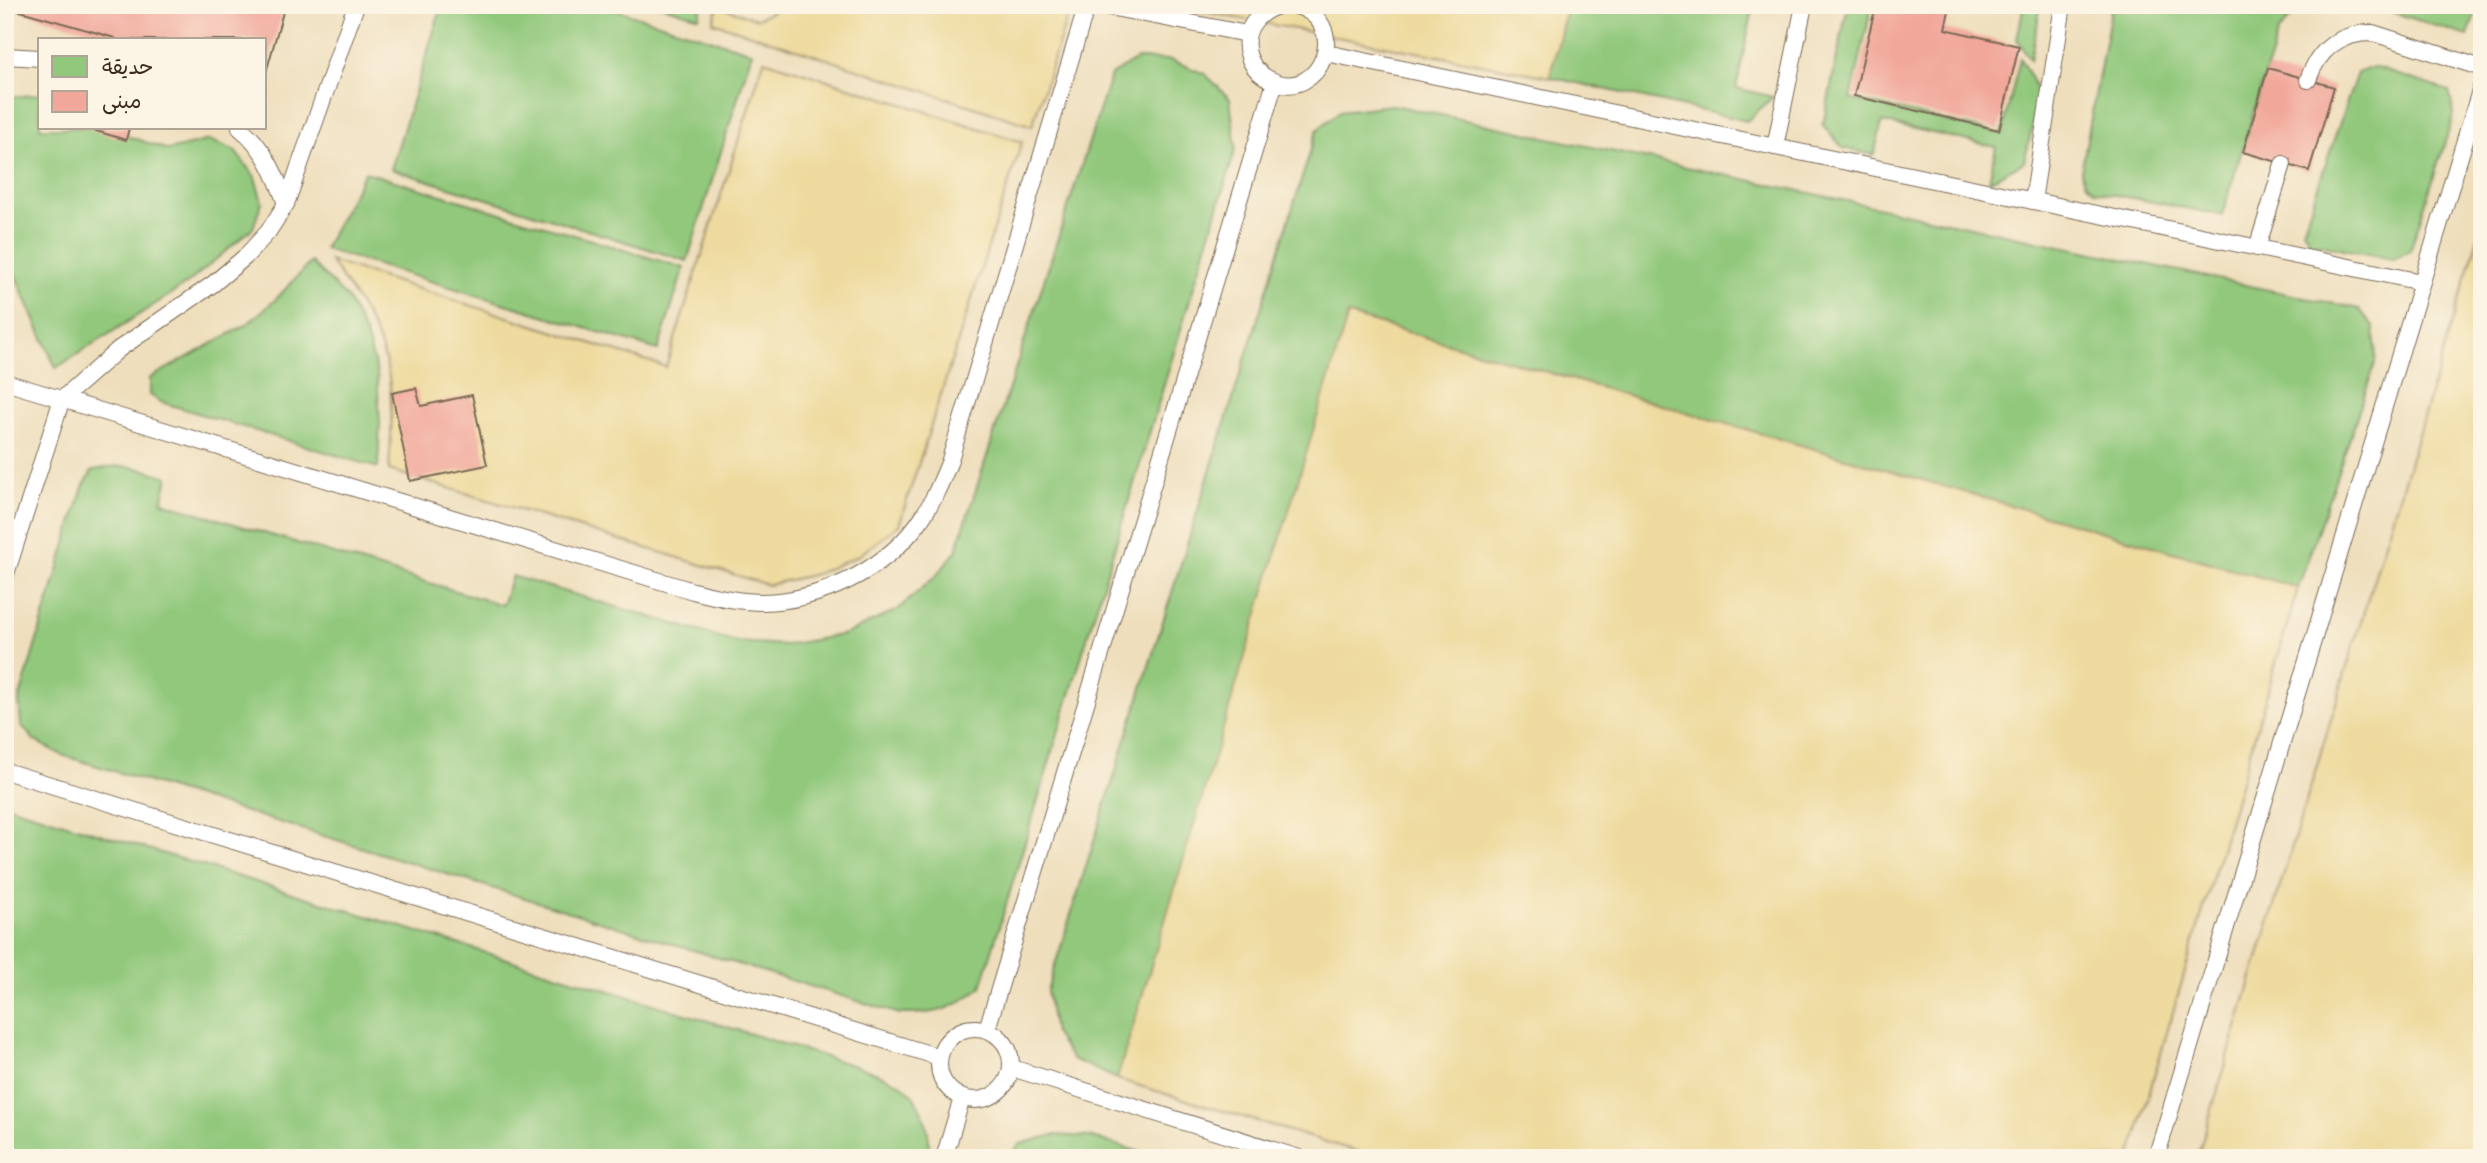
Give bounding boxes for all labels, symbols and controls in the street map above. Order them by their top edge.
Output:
legend [38,38,266,130]
text: حديقة [102,58,153,83]
text: مبنى [102,92,141,117]

